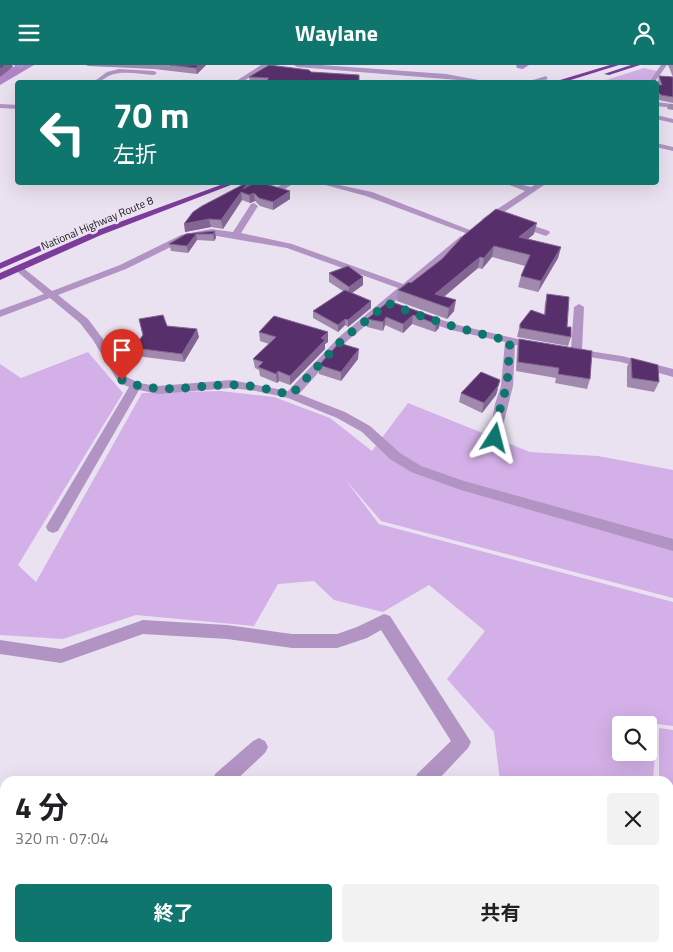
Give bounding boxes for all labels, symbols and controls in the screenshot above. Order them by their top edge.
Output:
text: Waylane [295,16,378,50]
icon: menu [15,19,43,47]
icon: person [630,19,658,47]
text: 70 m [113,88,189,142]
icon: left [30,100,95,165]
text: 左折 [113,137,157,171]
street label: National Highway Route 8 [38,192,156,254]
pin [101,329,143,380]
icon: arrive [108,336,136,364]
position arrow [468,411,520,463]
map controls [612,716,657,761]
button: search [612,716,657,761]
text: 4 分 [15,784,68,830]
button: close [607,793,659,845]
text: 320 m · 07:04 [15,826,109,850]
button: 終了 [15,884,332,942]
button: 共有 [342,884,659,942]

